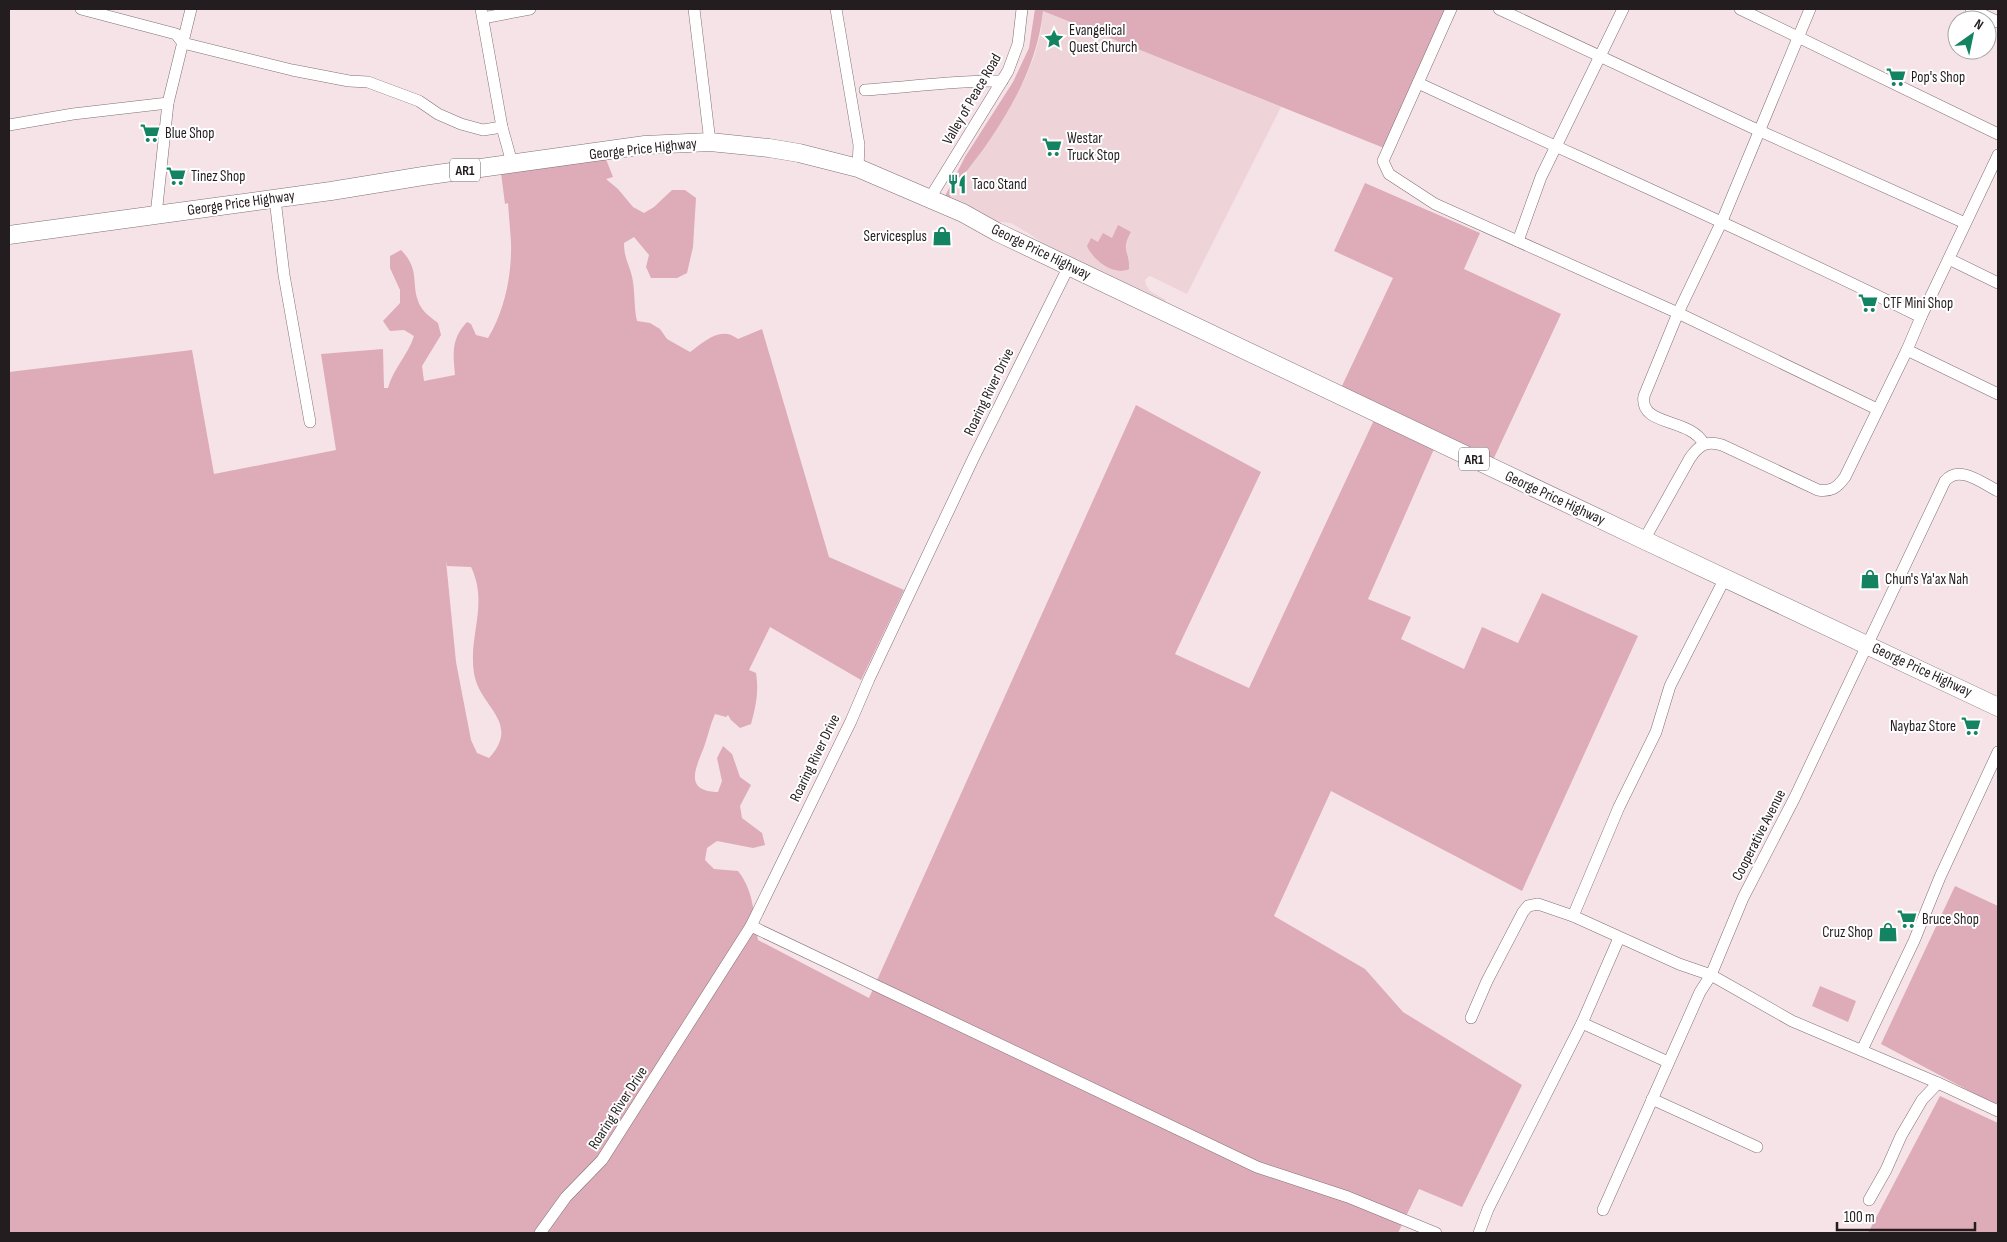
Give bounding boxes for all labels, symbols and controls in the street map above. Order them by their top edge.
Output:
north arrow [1947,10,1997,60]
text: N [1971,15,1987,34]
place label: Evangelical Quest Church [1069,21,1138,57]
place icon: Evangelical Quest Church [1043,28,1065,50]
street label: Valley of Peace Road [938,50,1006,148]
supermarket icon: Pop's Shop [1885,66,1907,88]
place label: Pop's Shop [1911,68,1965,87]
supermarket icon: Blue Shop [139,122,161,144]
place label: Blue Shop [165,124,214,143]
place label: Westar Truck Stop [1067,129,1120,165]
street label: George Price Highway [588,134,698,164]
supermarket icon: Westar Truck Stop [1041,136,1063,158]
road number: AR1 [450,158,480,182]
supermarket icon: Tinez Shop [165,165,187,187]
place label: Tinez Shop [191,167,245,186]
restaurant icon: Taco Stand [946,173,968,195]
place label: Taco Stand [972,175,1027,194]
street label: George Price Highway [186,186,296,220]
street label: George Price Highway [988,220,1094,284]
shop icon: Servicesplus [931,225,953,247]
place label: Servicesplus [864,227,927,246]
supermarket icon: CTF Mini Shop [1857,292,1879,314]
place label: CTF Mini Shop [1883,294,1953,313]
street label: Roaring River Drive [960,345,1018,439]
road number: AR1 [1459,448,1489,470]
street label: George Price Highway [1502,467,1608,530]
shop icon: Chun's Ya'ax Nah [1859,568,1881,590]
place label: Chun's Ya'ax Nah [1885,570,1968,589]
street label: George Price Highway [1869,639,1975,702]
street label: Roaring River Drive [786,711,844,805]
supermarket icon: Naybaz Store [1960,715,1982,737]
place label: Naybaz Store [1890,717,1956,736]
street label: Cooperative Avenue [1728,786,1790,884]
supermarket icon: Bruce Shop [1896,908,1918,930]
place label: Bruce Shop [1922,910,1979,929]
shop icon: Cruz Shop [1877,921,1899,943]
place label: Cruz Shop [1822,923,1873,942]
street label: Roaring River Drive [584,1063,652,1153]
scale bar [1837,1200,1974,1232]
text: 100 m [1844,1208,1875,1227]

